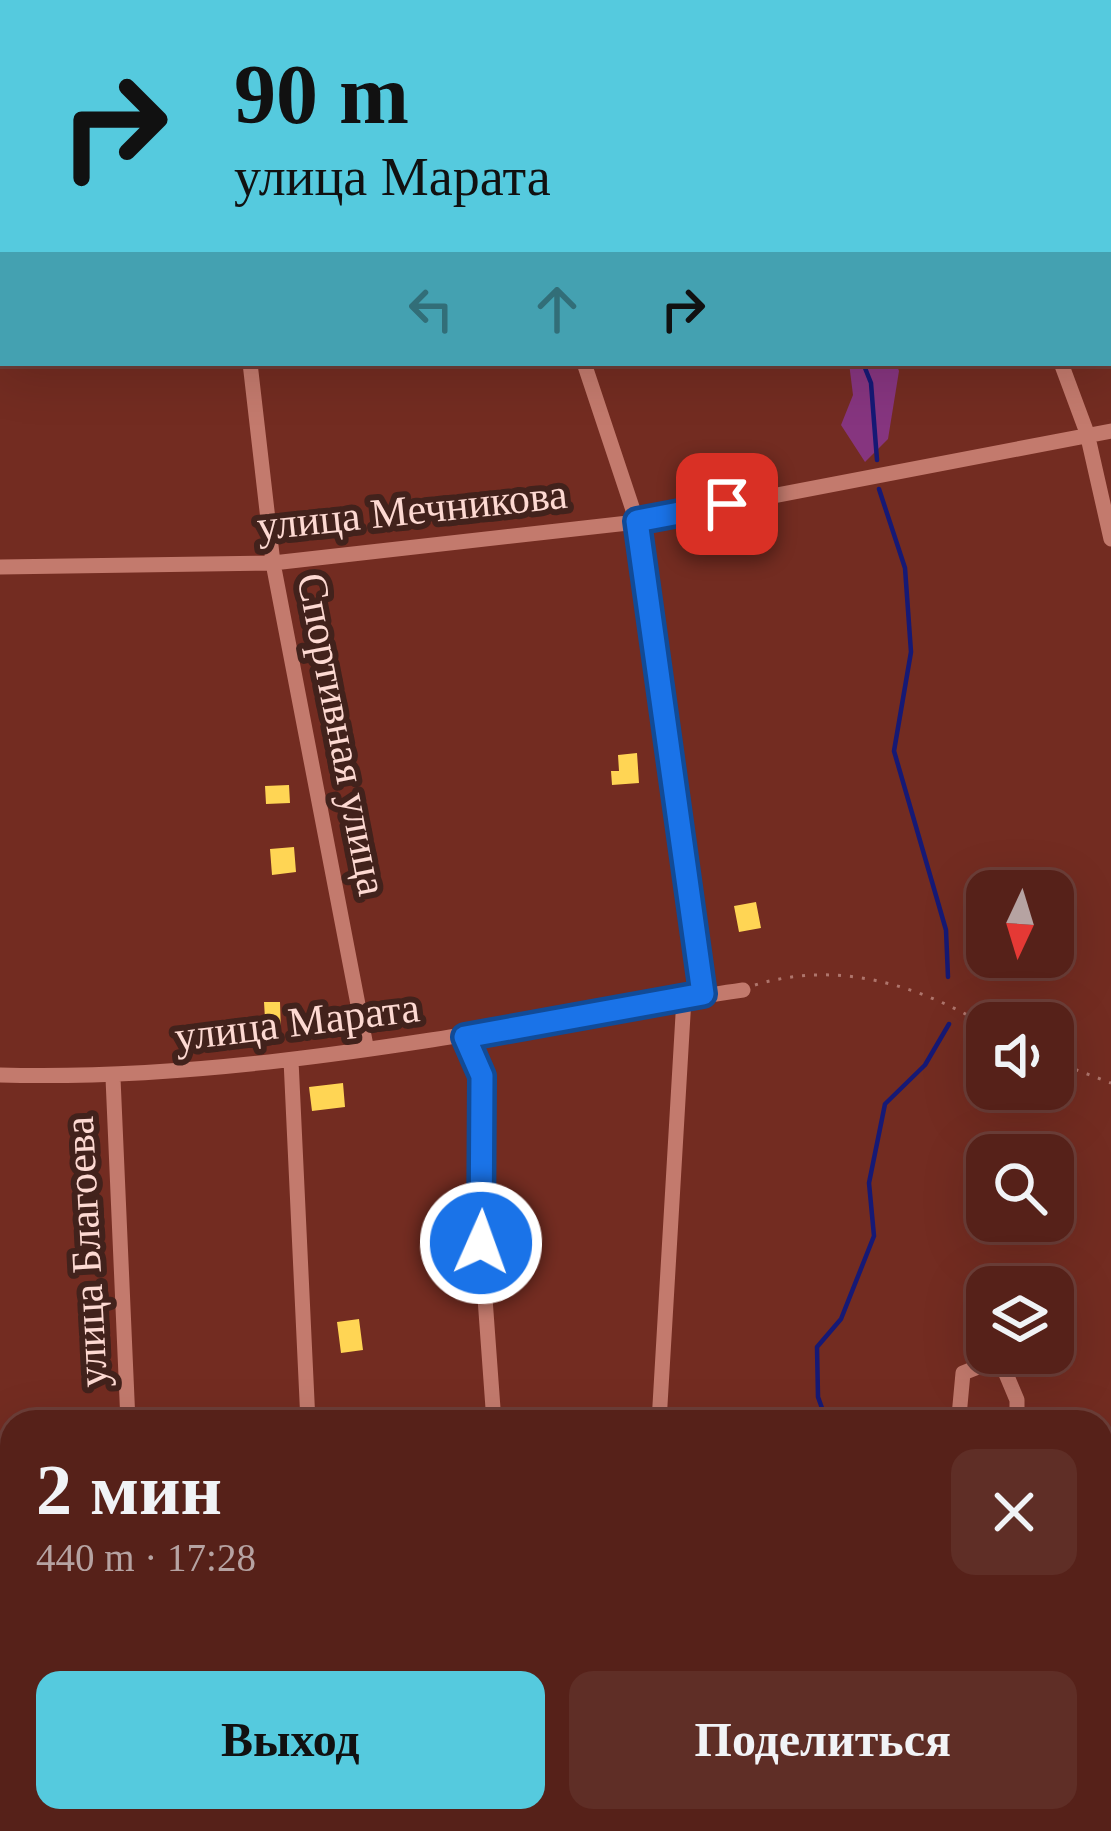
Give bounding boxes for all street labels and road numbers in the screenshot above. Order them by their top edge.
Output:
street label: улица Мечникова [255,471,570,549]
street label: Спортивная улица [288,569,396,900]
street label: улица Марата [172,984,422,1060]
street label: улица Благоева [56,1115,116,1389]

